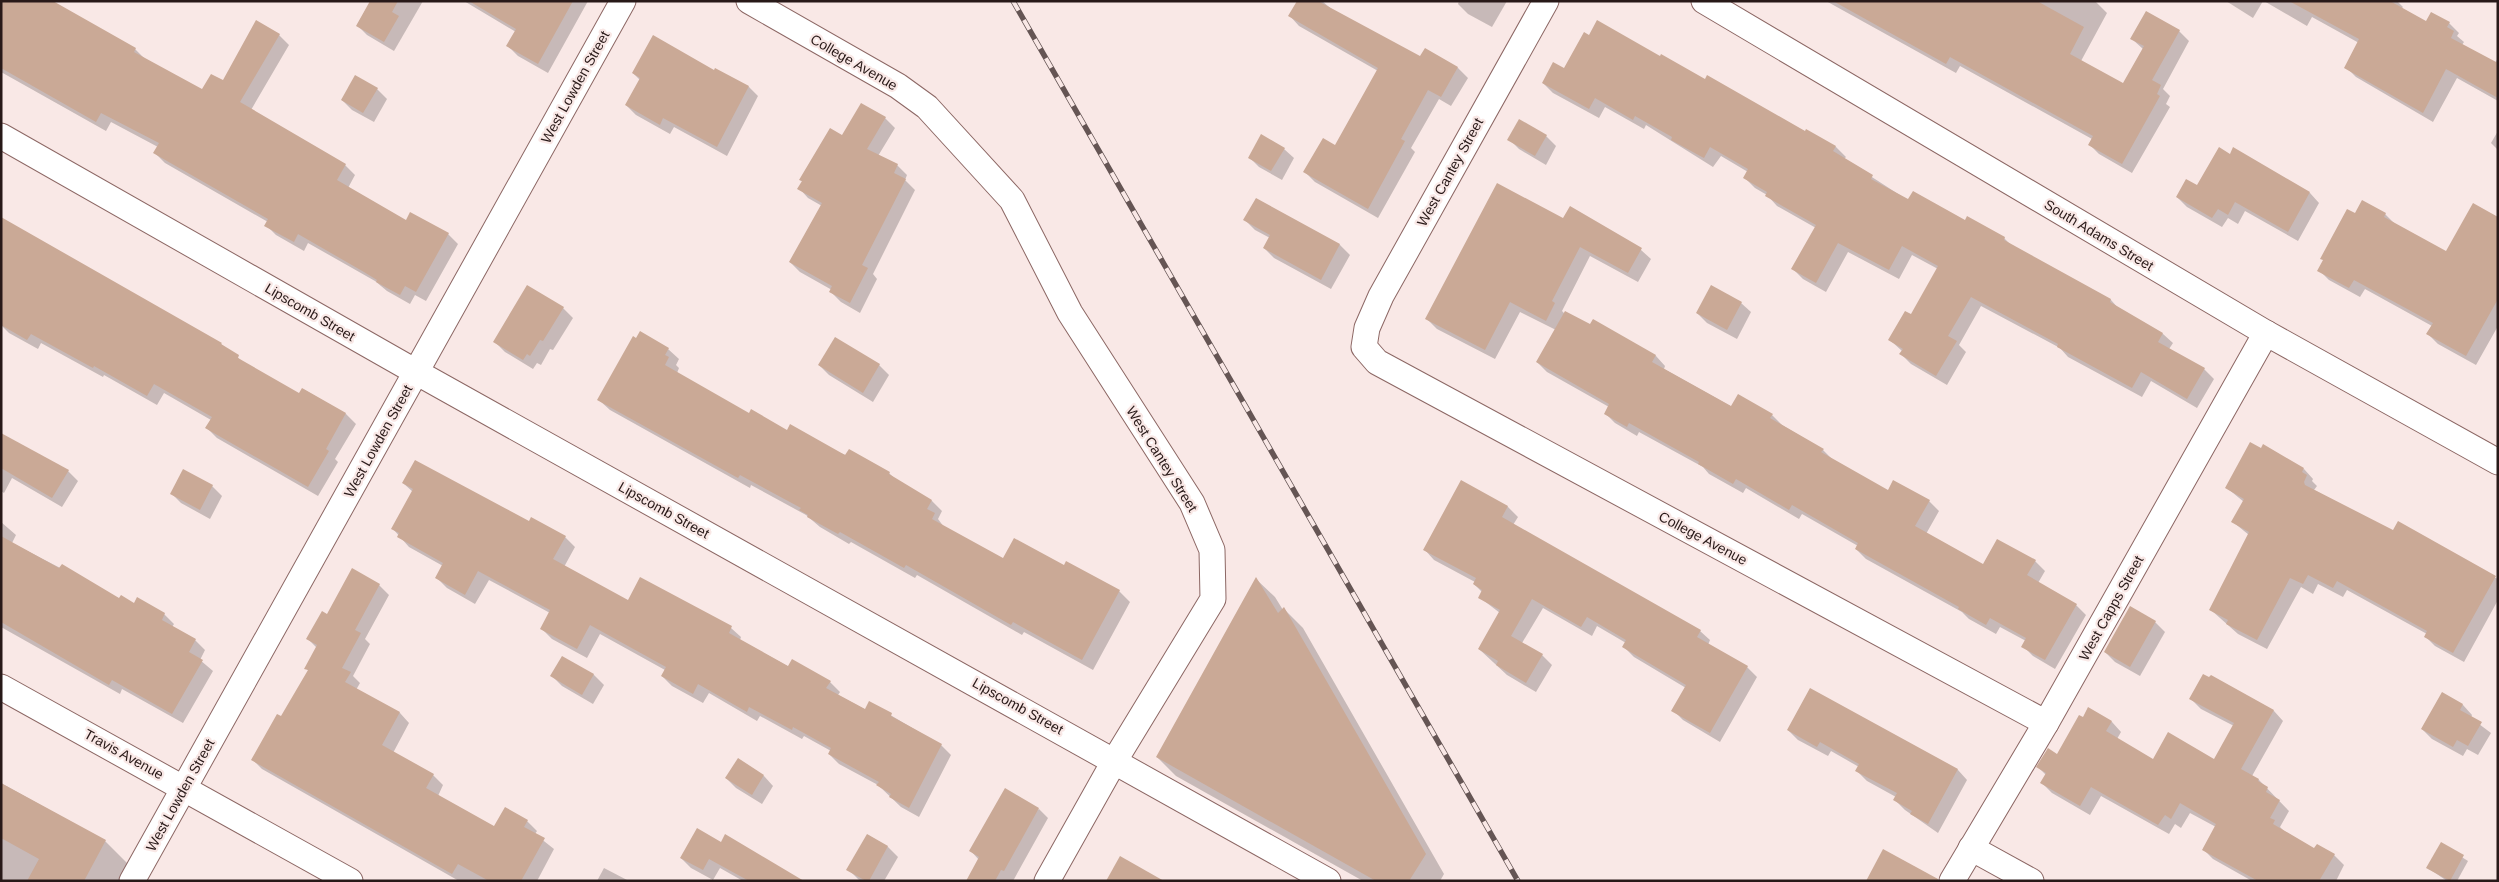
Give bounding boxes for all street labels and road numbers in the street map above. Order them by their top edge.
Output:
street label: West Lowden Street [538,28,613,146]
street label: College Avenue [808,31,901,93]
street label: West Cantey Street [1414,115,1486,229]
street label: South Adams Street [2042,196,2157,274]
street label: Lipscomb Street [262,280,358,344]
street label: West Lowden Street [341,382,416,500]
street label: West Cantey Street [1123,403,1201,515]
street label: Lipscomb Street [616,478,712,542]
street label: College Avenue [1656,508,1750,568]
street label: West Capps Street [2076,553,2146,663]
street label: Lipscomb Street [970,674,1066,738]
street label: Travis Avenue [82,726,167,782]
street label: West Lowden Street [143,736,218,854]

